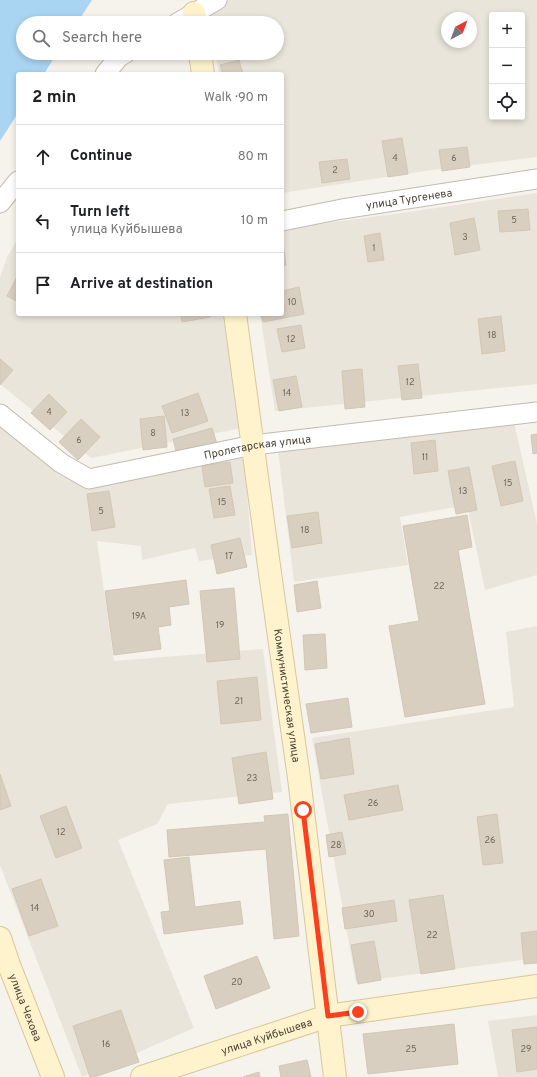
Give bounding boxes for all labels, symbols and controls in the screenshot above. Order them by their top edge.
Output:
north arrow [441,12,477,48]
map controls [489,12,525,120]
button: + [489,12,525,48]
search box [16,16,284,60]
icon: search [30,27,52,49]
text: Search here [62,29,142,48]
button: − [489,48,525,84]
button: locate [489,84,525,120]
text: 2 min [32,87,76,109]
text: Walk · 90 m [204,90,268,106]
icon: ahead [32,146,54,168]
text: Continue [70,147,132,166]
text: 80 m [238,149,268,165]
house number: 4 [392,153,398,164]
house number: 6 [451,153,457,164]
house number: 2 [332,165,338,176]
street label: улица Тургенева [365,186,454,213]
text: Turn left [70,203,130,222]
icon: left [32,210,54,232]
text: 10 m [241,213,268,229]
house number: 5 [511,215,517,226]
text: улица Куйбышева [70,222,183,238]
house number: 3 [462,232,468,243]
house number: 1 [372,243,376,254]
icon: arrive [32,274,54,296]
text: Arrive at destination [70,275,213,294]
house number: 10 [287,297,297,308]
house number: 18 [488,330,496,341]
house number: 12 [287,334,295,345]
house number: 12 [406,377,414,388]
house number: 14 [283,388,292,399]
house number: 4 [46,407,52,418]
house number: 13 [181,408,189,419]
house number: 8 [150,428,156,439]
street label: Пролетарская улица [203,432,312,463]
house number: 6 [76,435,82,446]
house number: 11 [422,452,428,463]
house number: 15 [504,478,512,489]
house number: 13 [459,486,467,497]
house number: 15 [218,497,226,508]
house number: 5 [98,506,104,517]
house number: 18 [301,525,309,536]
house number: 17 [225,551,233,562]
house number: 22 [433,581,445,592]
house number: 19А [132,611,146,622]
house number: 19 [216,620,224,631]
street label: Коммунистическая улица [270,628,303,764]
house number: 21 [235,696,243,707]
house number: 23 [247,773,257,784]
house number: 26 [368,798,378,809]
route start [294,801,312,819]
house number: 12 [57,827,65,838]
house number: 26 [485,835,495,846]
house number: 28 [330,840,342,851]
house number: 14 [31,903,40,914]
house number: 30 [363,909,375,920]
house number: 22 [426,930,438,941]
street label: улица Чехова [5,972,44,1044]
house number: 20 [231,977,243,988]
route end [349,1003,367,1021]
street label: улица Куйбышева [219,1016,314,1059]
house number: 16 [102,1039,110,1050]
house number: 25 [405,1044,417,1055]
house number: 29 [521,1044,531,1055]

